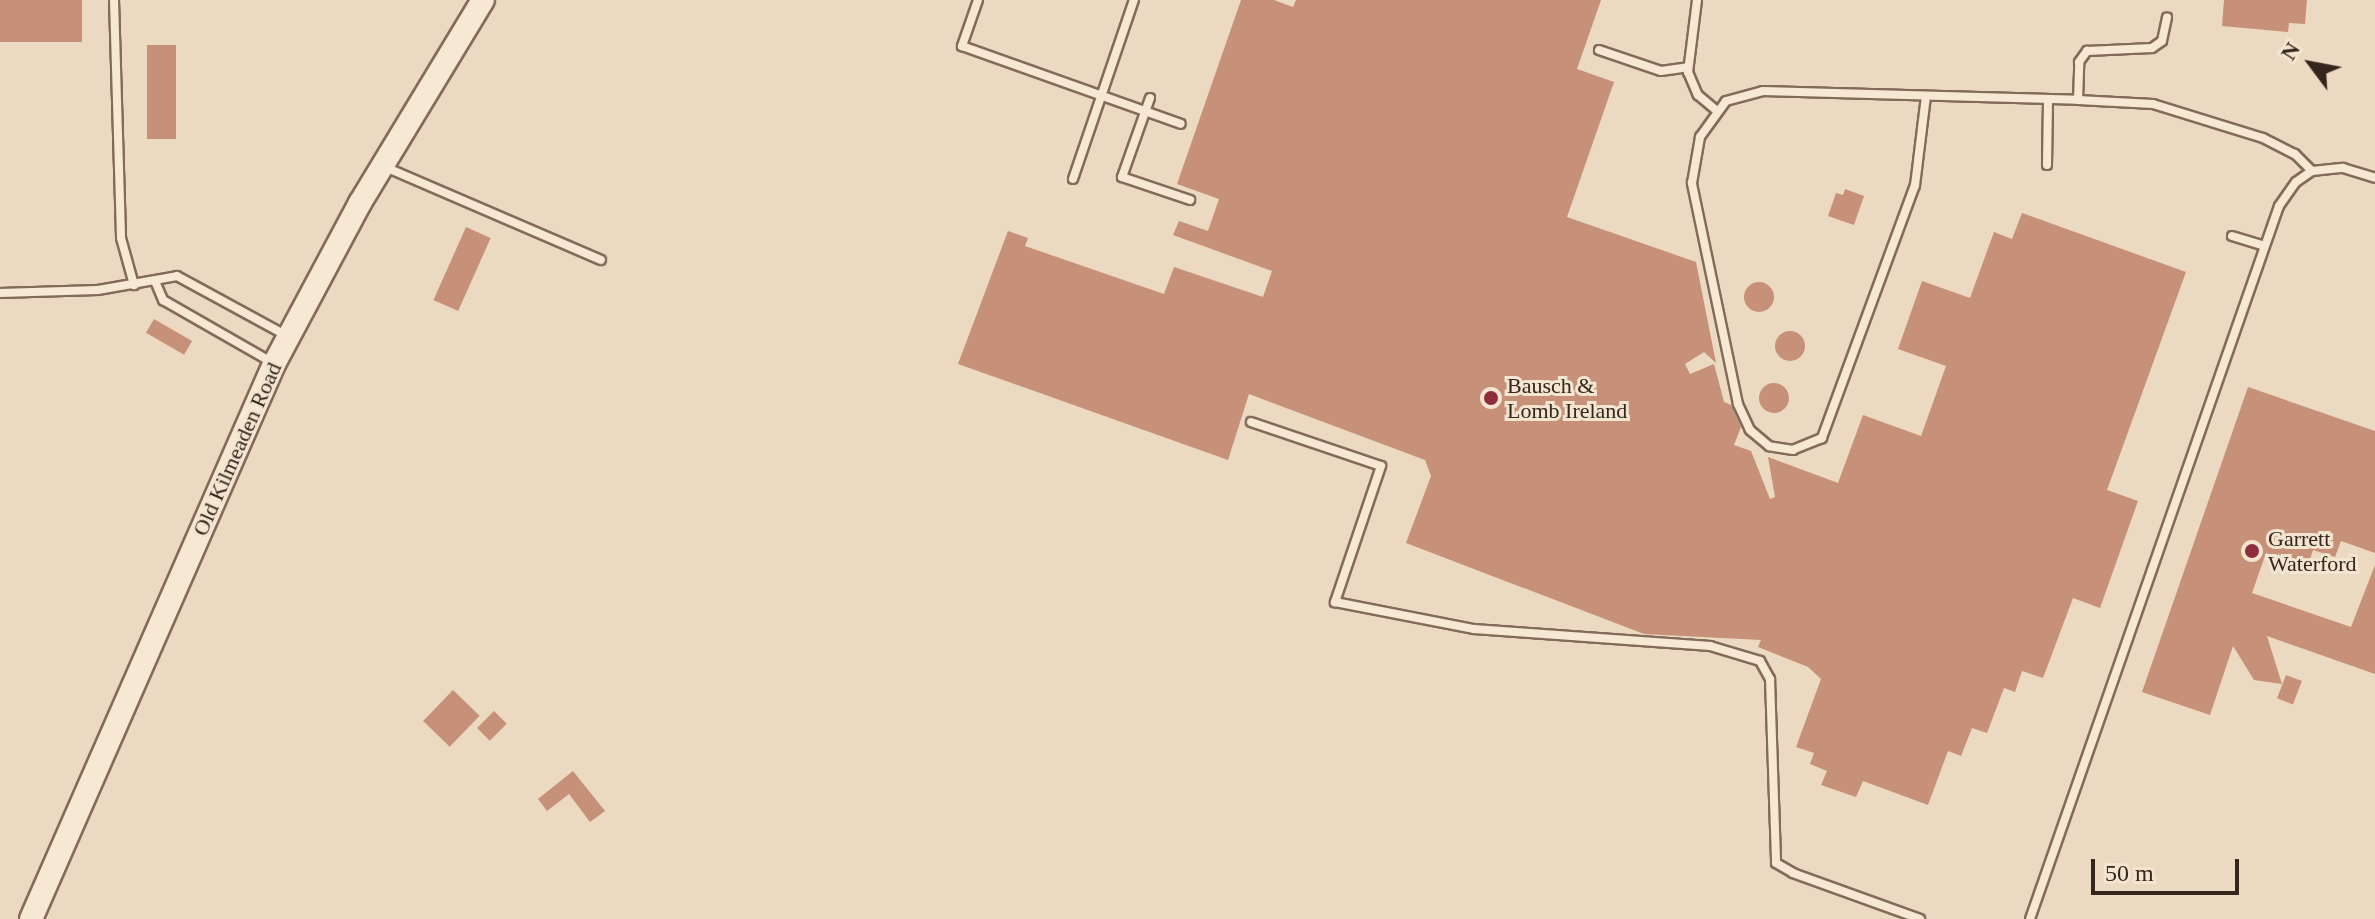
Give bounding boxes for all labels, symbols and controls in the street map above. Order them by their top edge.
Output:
north arrow [2271,24,2351,104]
text: N [2275,38,2305,64]
street label: Old Kilmeaden Road [187,358,287,540]
place label: Bausch & Lomb Ireland [1507,372,1627,424]
marker: Bausch & Lomb Ireland [1482,389,1500,407]
place label: Garrett Waterford [2268,525,2357,576]
marker: Garrett Waterford [2243,542,2261,560]
scale bar [2095,843,2243,893]
text: 50 m [2105,860,2154,886]

